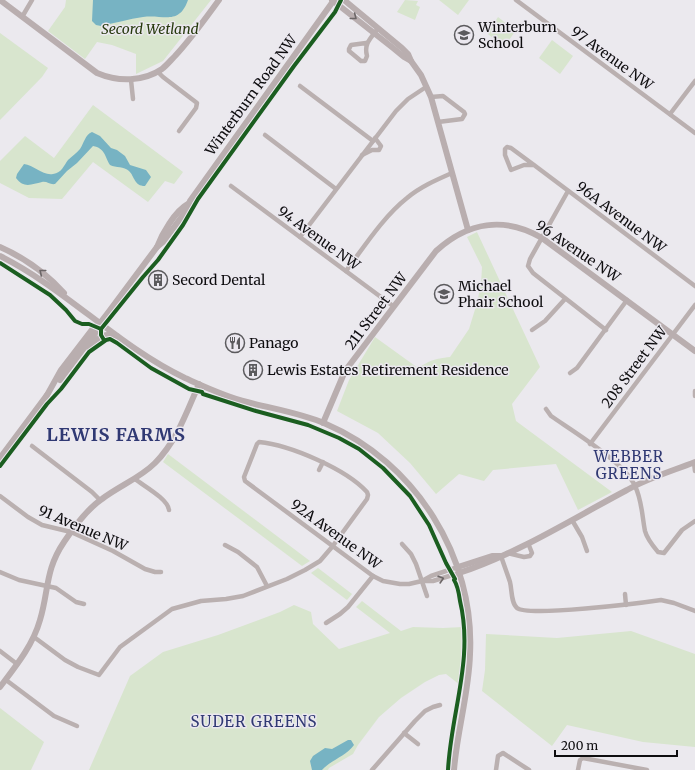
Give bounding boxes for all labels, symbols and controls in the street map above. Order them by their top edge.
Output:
one-way arrow [349,12,356,19]
place label: Winterburn School [477,18,557,52]
park label: Secord Wetland [101,20,199,38]
street label: 97 Avenue NW [567,22,657,94]
school or university icon: Winterburn School [453,24,475,46]
street label: Winterburn Road NW [201,30,301,160]
street label: 96A Avenue NW [573,177,670,257]
street label: 94 Avenue NW [274,202,365,275]
street label: 96 Avenue NW [532,216,625,286]
street label: 211 Street NW [341,268,412,353]
one-way arrow [39,269,46,276]
building icon: Secord Dental [147,269,169,291]
place label: Secord Dental [172,271,266,289]
place label: Michael Phair School [458,277,544,311]
school or university icon: Michael Phair School [433,283,455,305]
street label: 208 Street NW [598,322,671,411]
restaurant icon: Panago [224,332,246,354]
place label: Panago [249,334,299,352]
building icon: Lewis Estates Retirement Residence [242,359,264,381]
place label: Lewis Estates Retirement Residence [267,361,509,379]
district label: LEWIS FARMS [46,423,186,446]
district label: WEBBER GREENS [593,447,664,483]
street label: 92A Avenue NW [287,495,386,573]
street label: 91 Avenue NW [36,501,131,555]
one-way arrow [437,575,444,584]
district label: SUDER GREENS [190,712,318,731]
scale bar [555,732,677,758]
text: 200 m [561,738,598,753]

